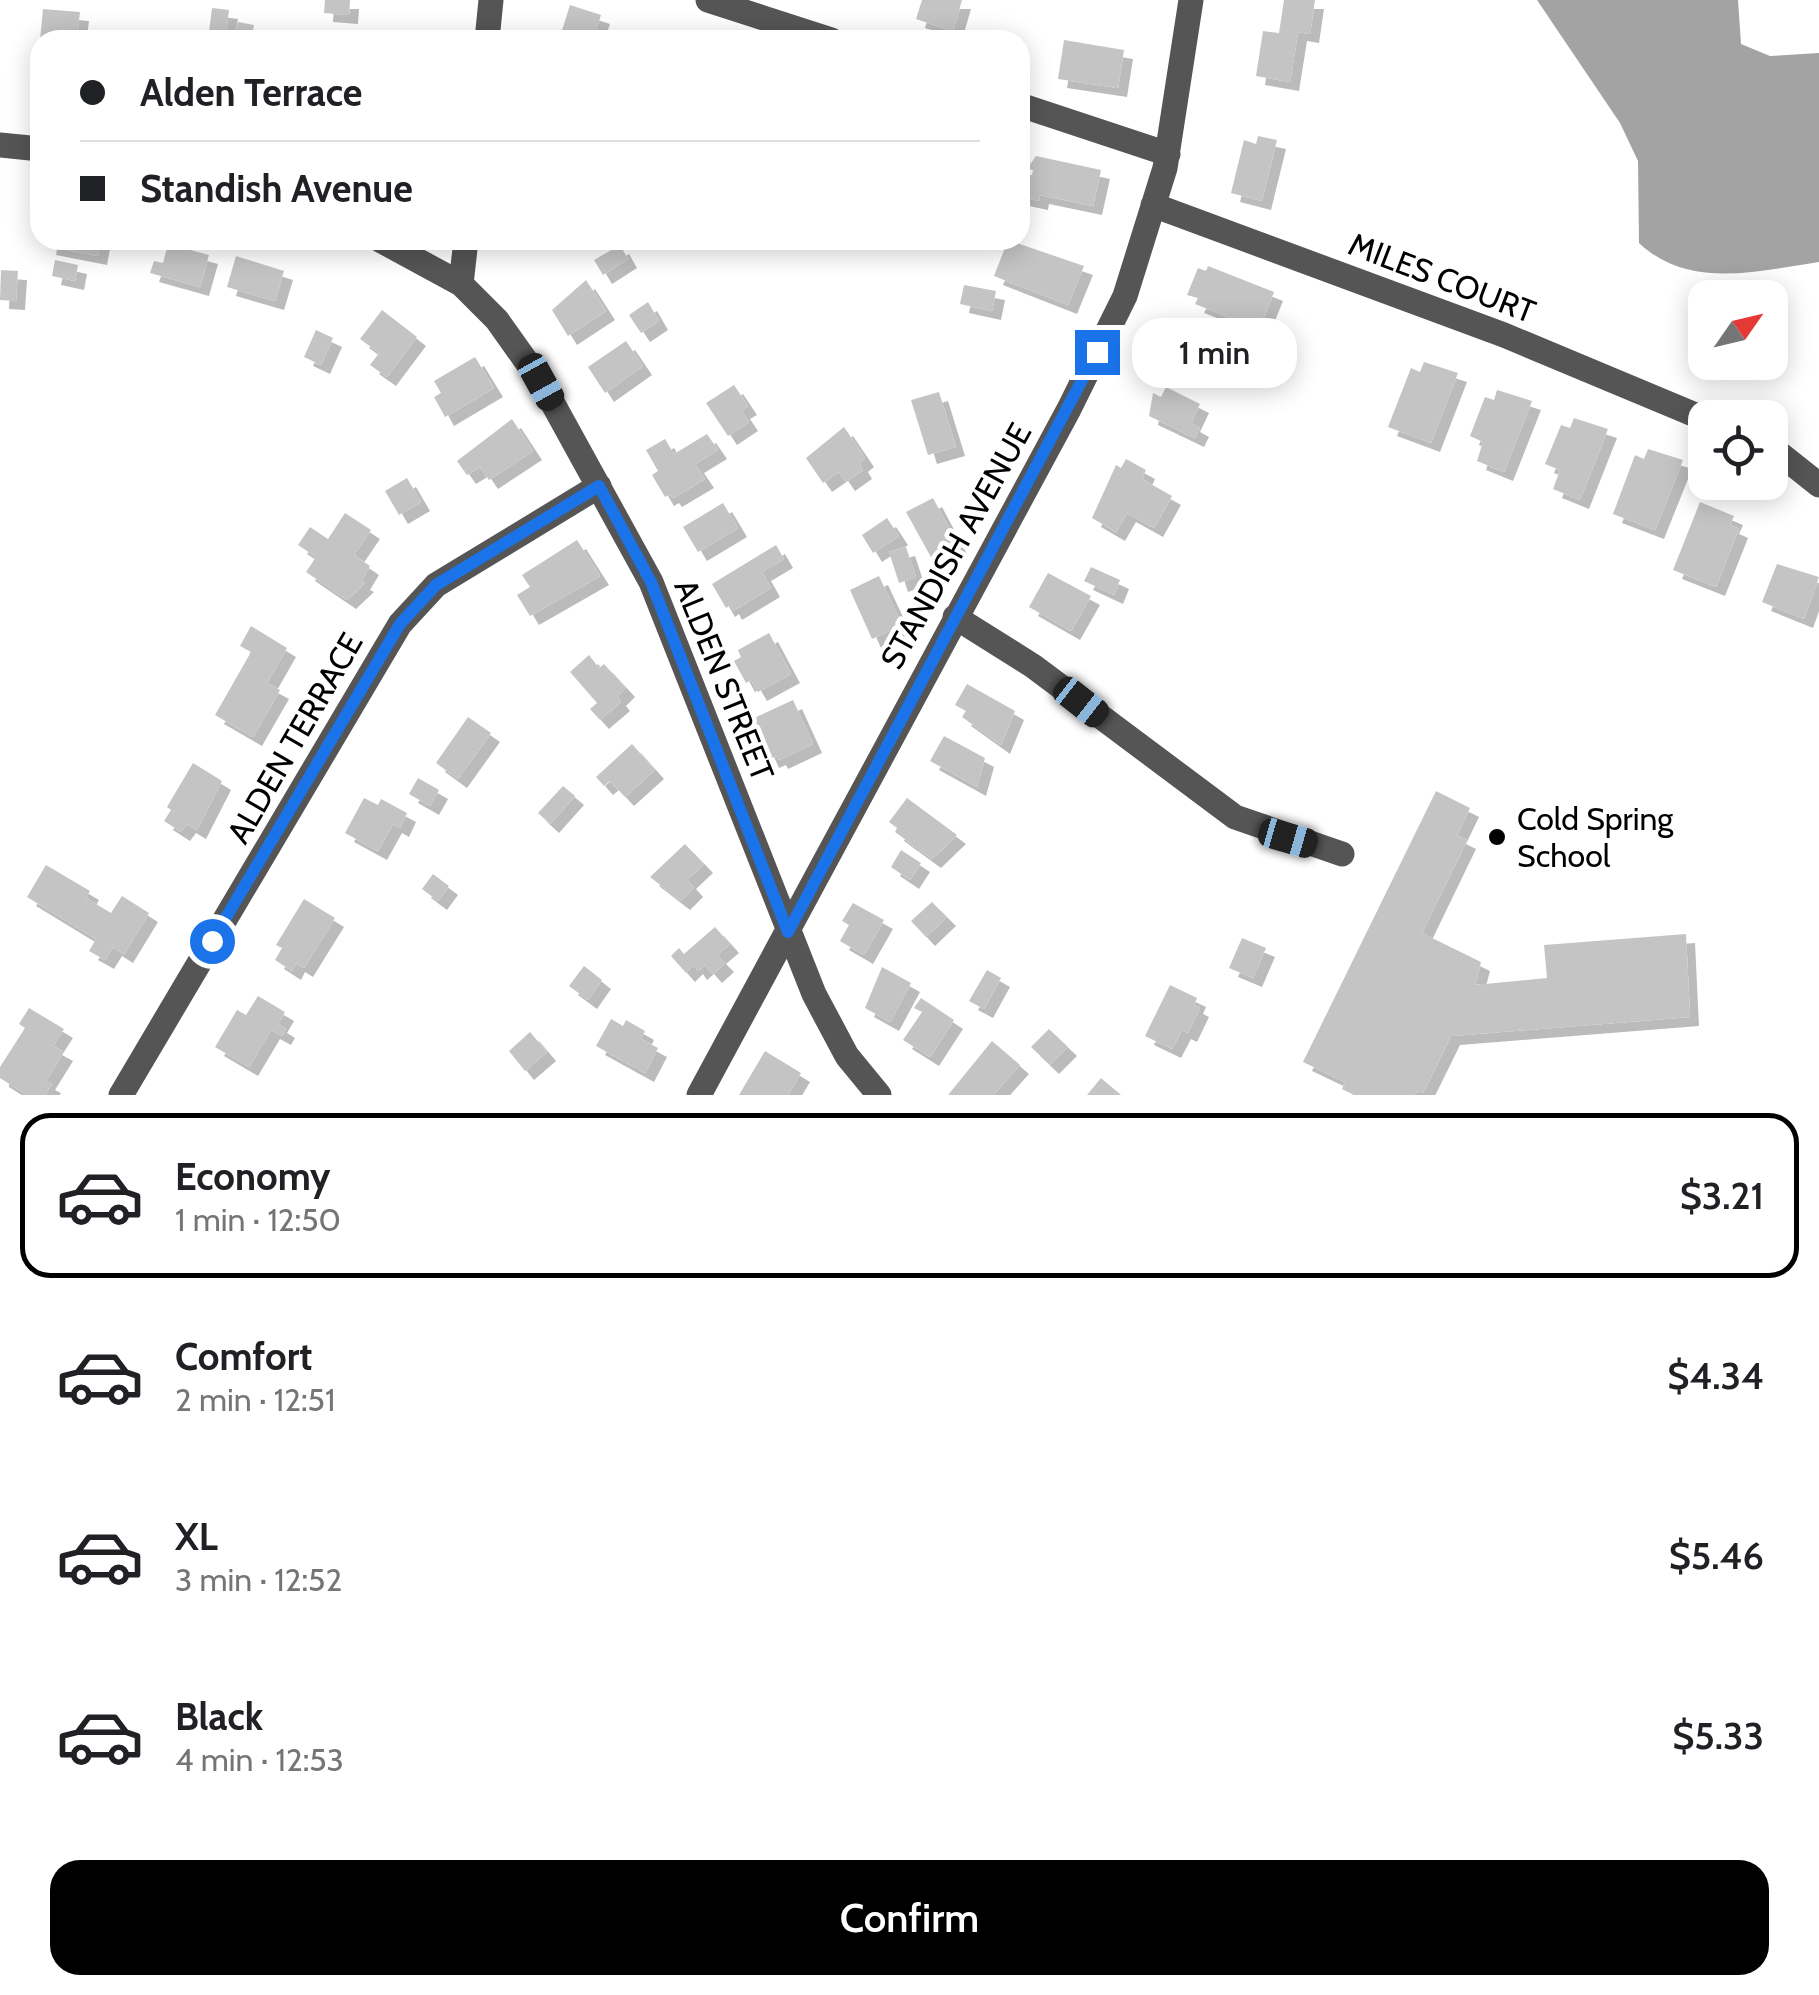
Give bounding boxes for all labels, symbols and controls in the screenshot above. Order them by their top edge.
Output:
text: Alden Terrace [140,69,362,116]
text: Standish Avenue [140,165,413,212]
street label: MILES COURT [1343,224,1541,331]
north arrow [1688,280,1788,380]
map controls [1688,280,1788,500]
callout: 1 min [1132,317,1297,387]
route end [1075,330,1120,375]
text: 1 min [1179,333,1250,372]
car [513,348,569,416]
button: locate [1688,400,1788,500]
street label: STANDISH AVENUE [872,416,1039,675]
street label: ALDEN STREET [666,573,783,786]
street label: ALDEN TERRACE [219,626,371,850]
car [1048,672,1114,732]
place label: Cold Spring School [1517,799,1674,875]
car [1255,815,1321,861]
marker: Cold Spring School [1486,826,1508,848]
route start [190,919,235,964]
icon: car [55,1151,145,1241]
text: Economy [175,1153,330,1200]
text: $3.21 [1680,1172,1764,1219]
text: 1 min · 12:50 [175,1200,341,1239]
icon: car [55,1331,145,1421]
text: Comfort [175,1333,312,1380]
text: $4.34 [1667,1352,1764,1399]
text: 2 min · 12:51 [175,1380,335,1419]
icon: car [55,1511,145,1601]
text: XL [175,1513,218,1560]
text: $5.46 [1669,1532,1764,1579]
text: 3 min · 12:52 [175,1560,342,1599]
icon: car [55,1691,145,1781]
text: Black [175,1693,263,1740]
text: $5.33 [1672,1712,1764,1759]
text: 4 min · 12:53 [175,1740,344,1779]
button: Confirm [50,1860,1769,1975]

